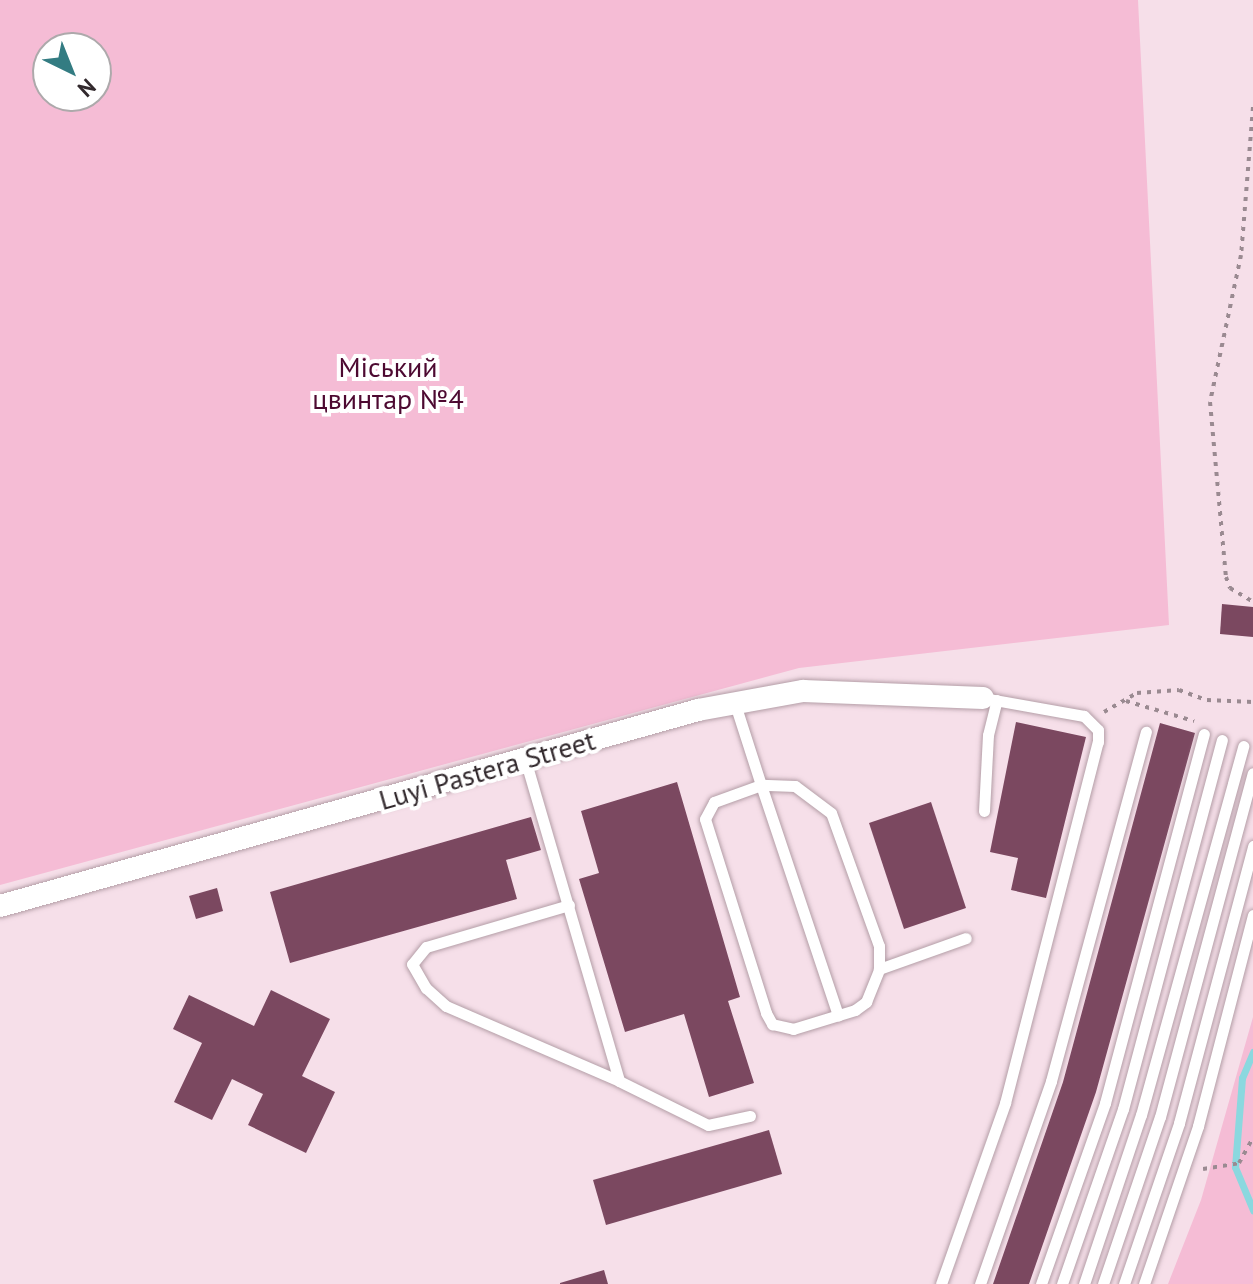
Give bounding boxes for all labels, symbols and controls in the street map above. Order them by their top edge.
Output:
north arrow [32,32,112,112]
text: N [72,73,102,103]
park label: Міський цвинтар №4 [312,350,464,416]
street label: Luyi Pastera Street [375,723,599,817]

